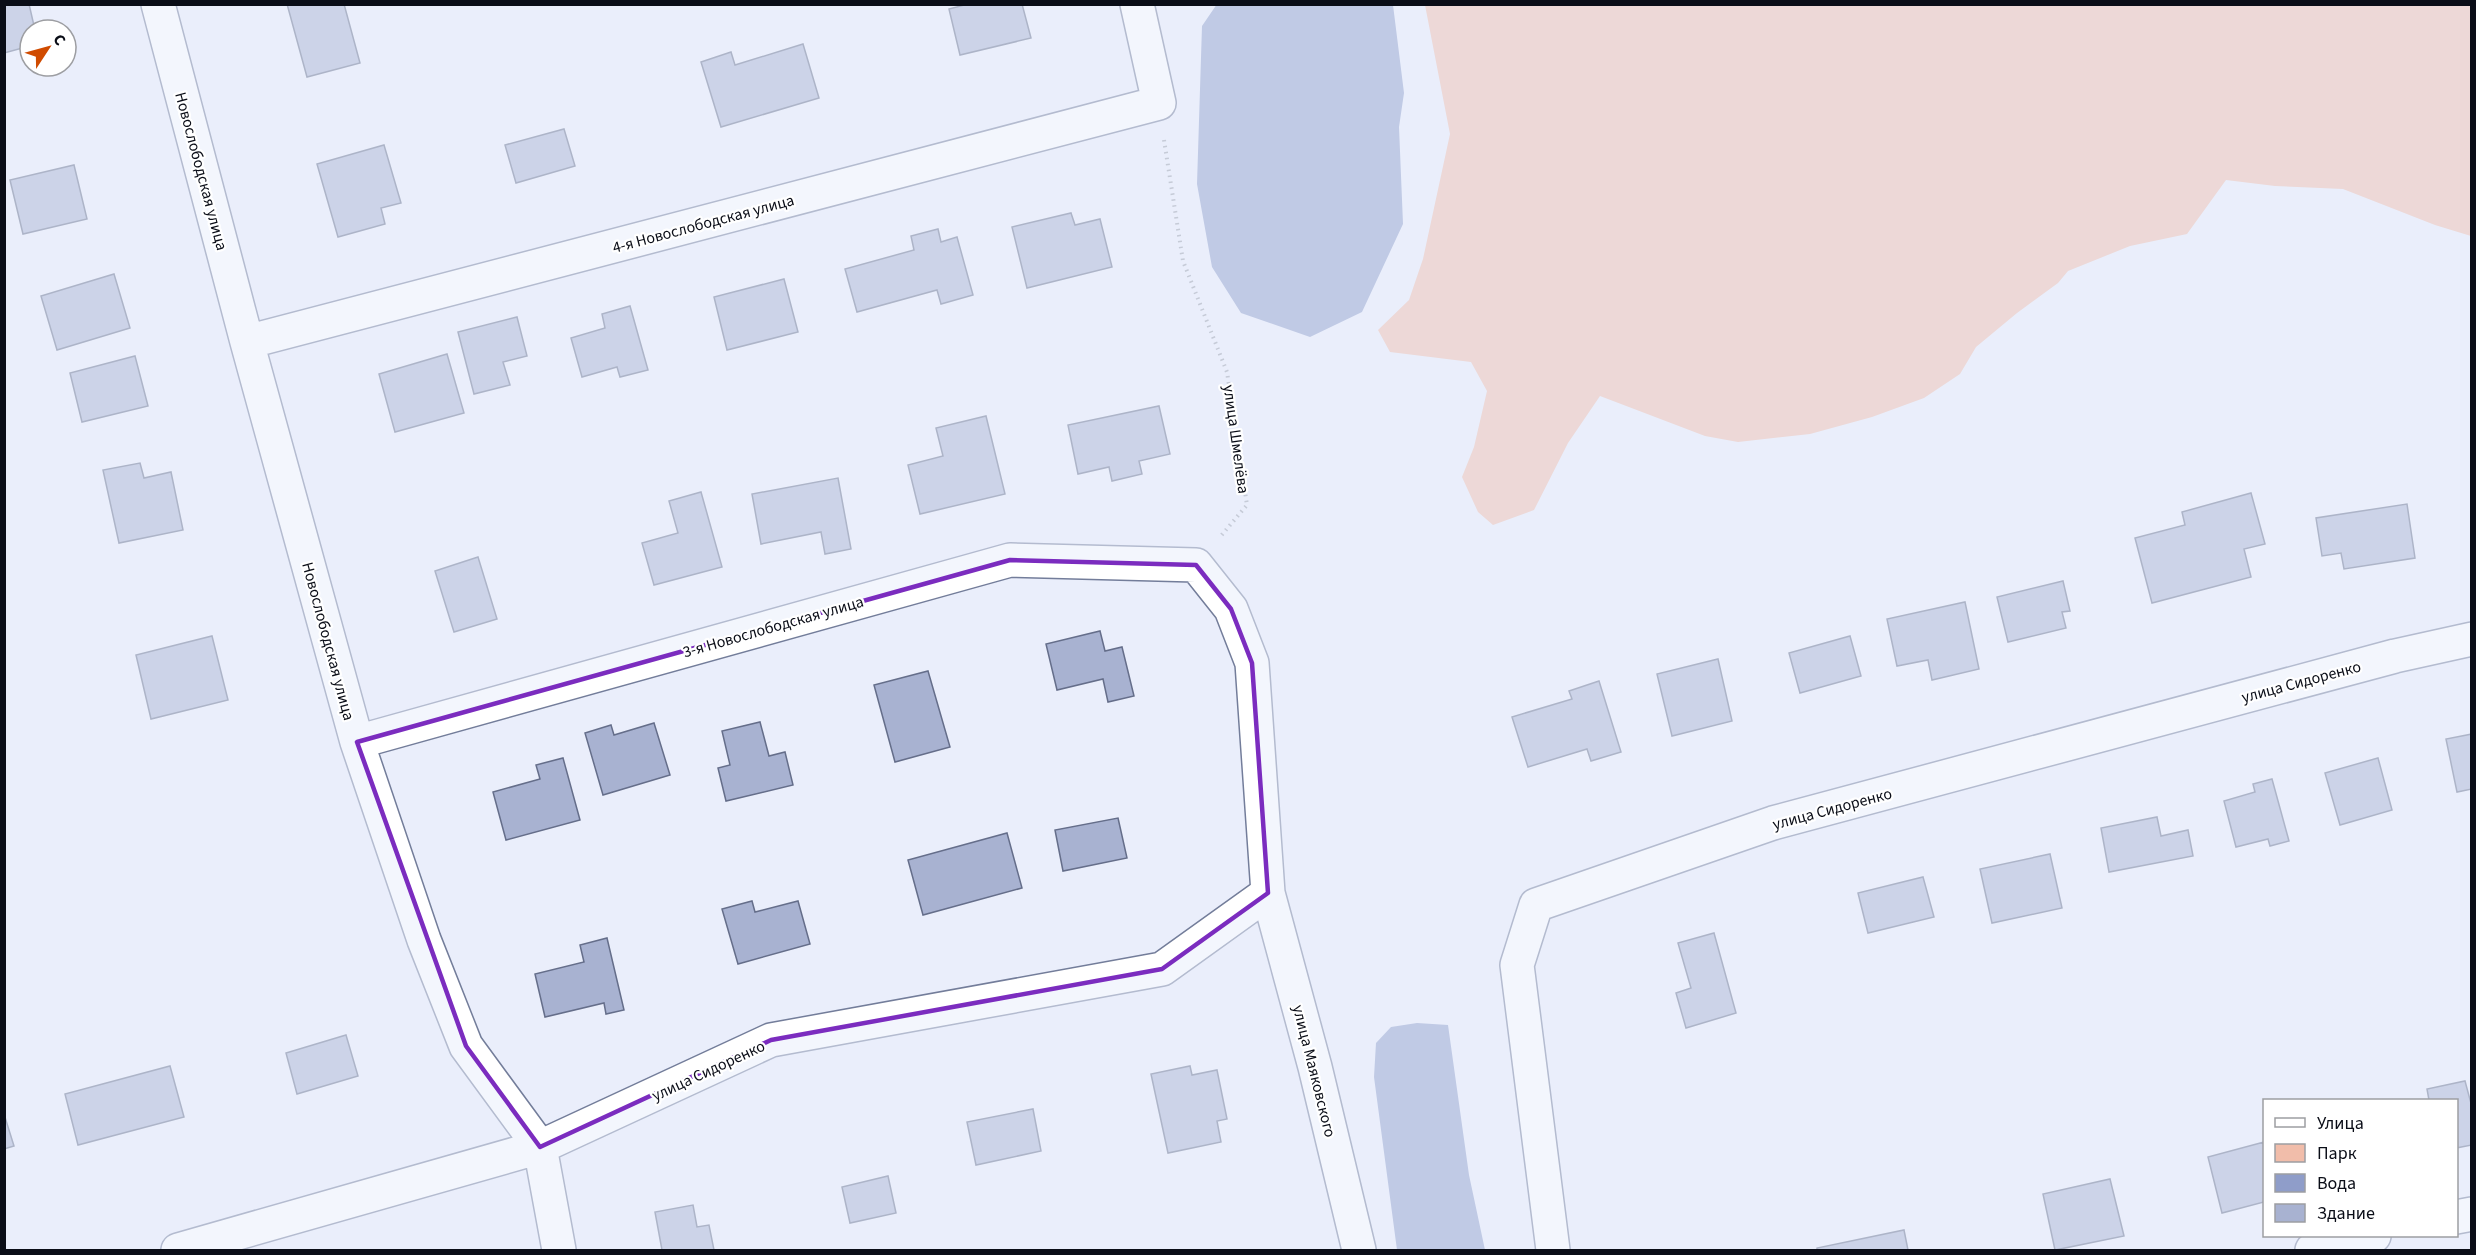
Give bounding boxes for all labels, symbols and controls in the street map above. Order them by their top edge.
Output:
north arrow [18,18,78,78]
text: С [48,30,71,50]
street label: Новослободская улица [169,90,233,253]
street label: 4-я Новослободская улица [610,189,797,259]
street label: улица Шмелёва [1217,383,1255,495]
street label: Новослободская улица [296,560,360,723]
street label: 3-я Новослободская улица [680,591,866,663]
street label: улица Сидоренко [2239,655,2363,708]
street label: улица Сидоренко [1770,782,1894,835]
street label: улица Маяковского [1287,1003,1341,1140]
street label: улица Сидоренко [648,1035,769,1107]
legend [2263,1099,2458,1237]
text: Улица [2317,1111,2364,1136]
text: Парк [2317,1141,2357,1166]
text: Вода [2317,1171,2356,1196]
text: Здание [2317,1201,2375,1226]

